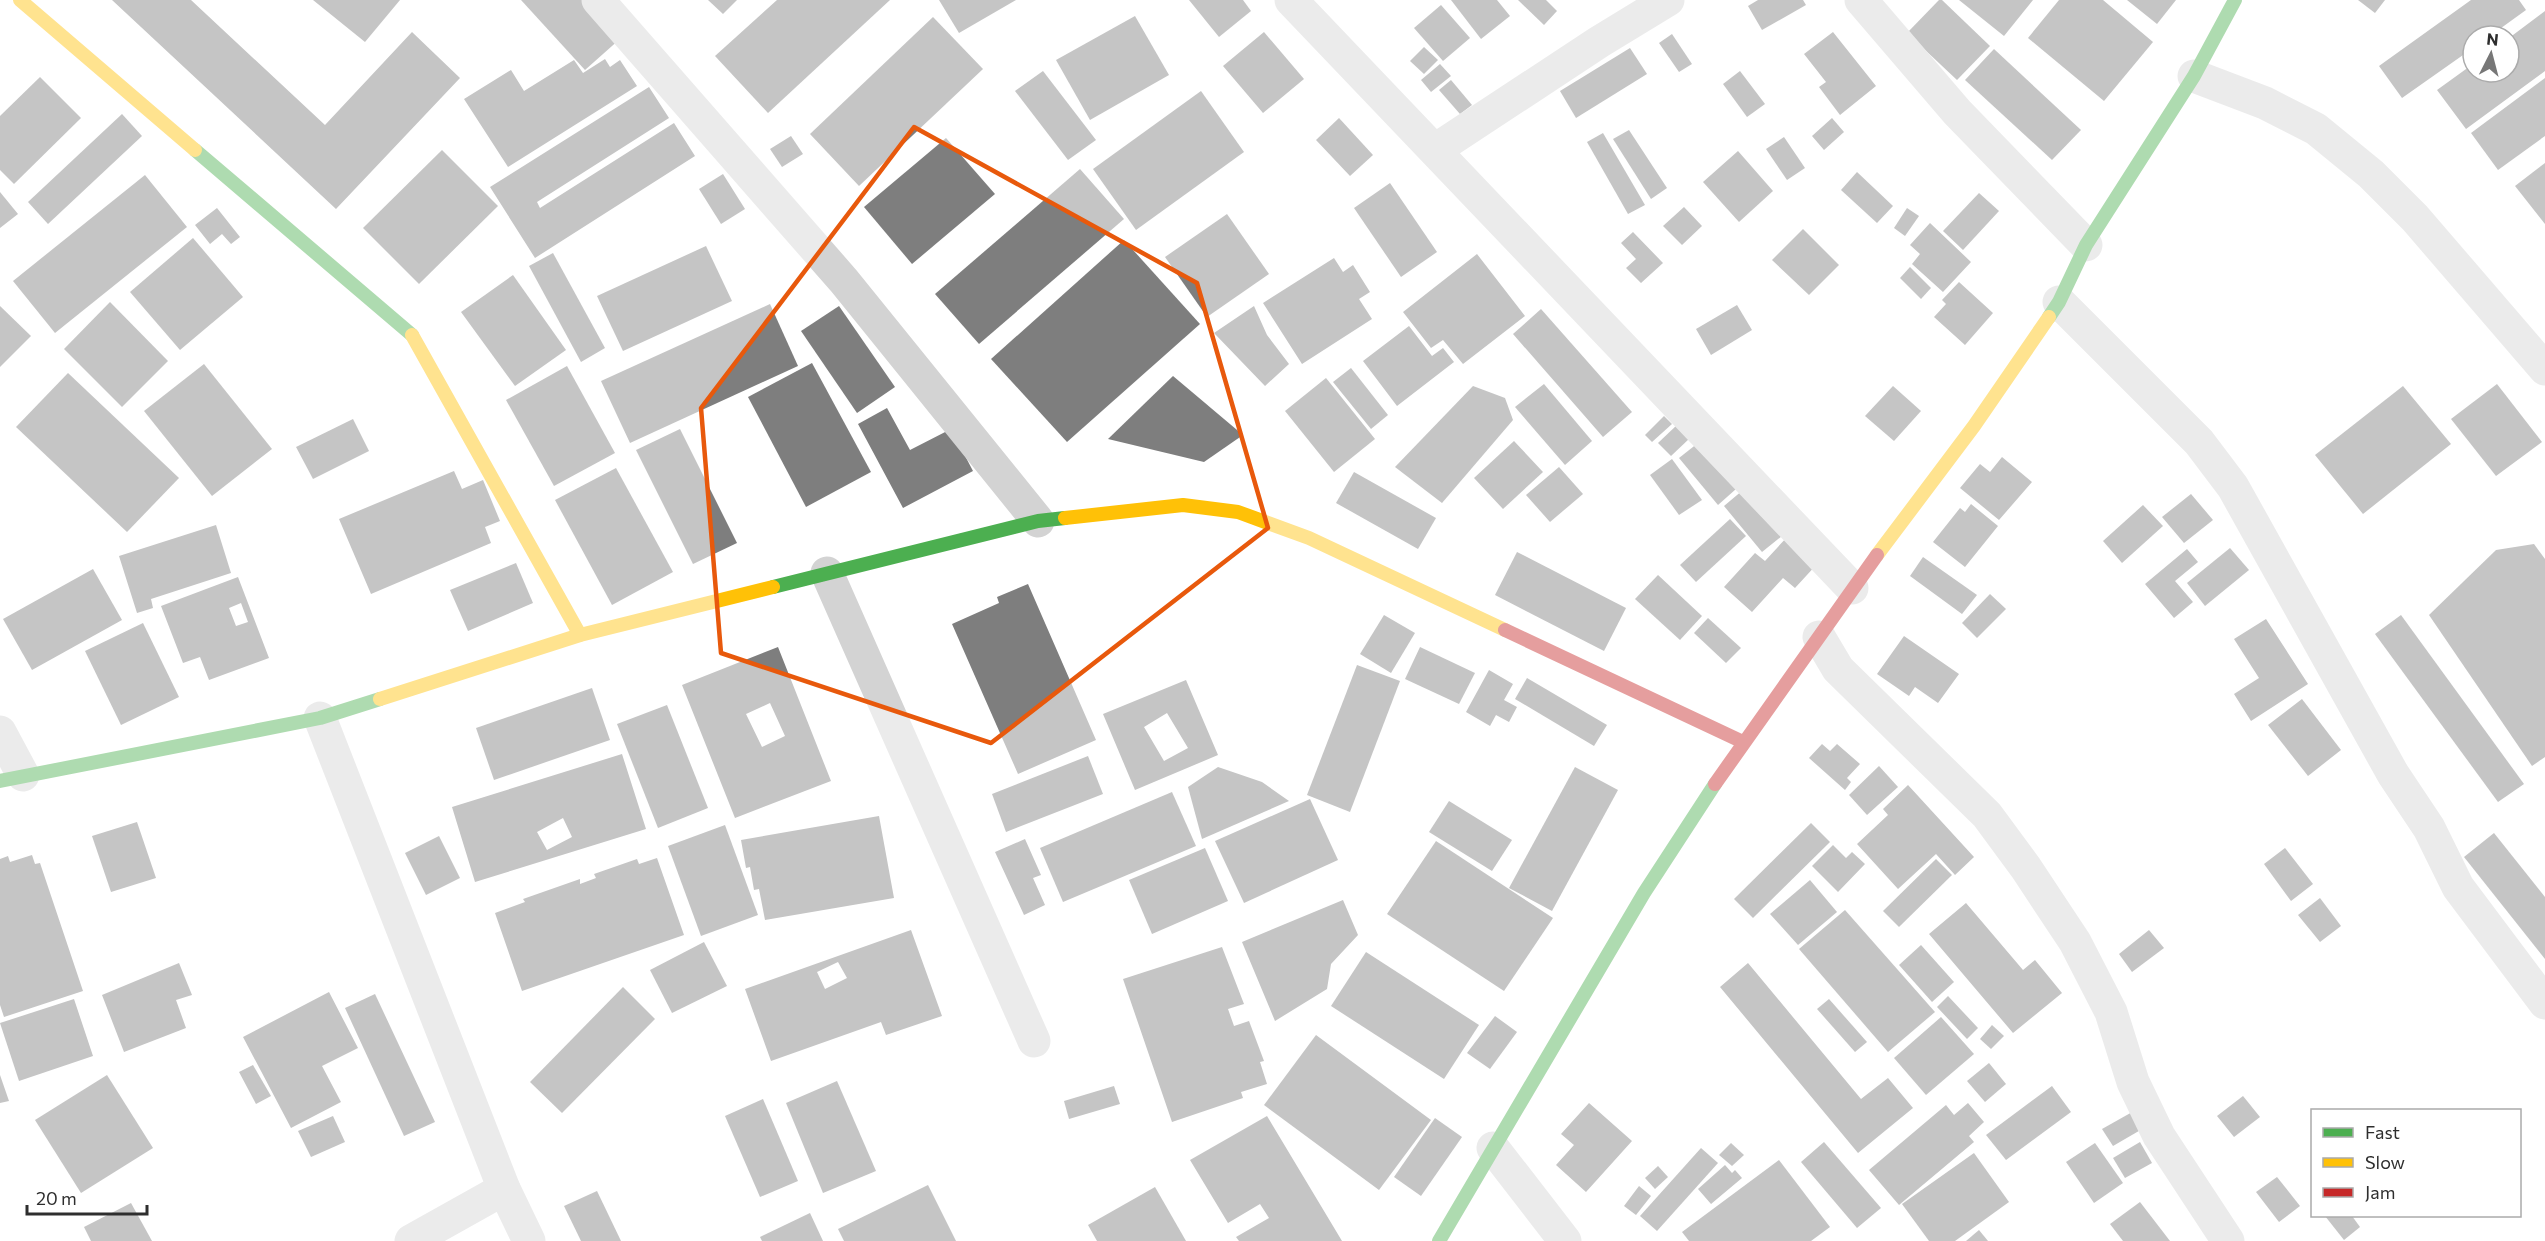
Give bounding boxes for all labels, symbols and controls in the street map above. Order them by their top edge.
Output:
north arrow [2461,24,2521,84]
text: N [2486,29,2500,49]
legend [2311,1109,2521,1217]
text: Fast [2365,1121,2400,1143]
text: Slow [2365,1151,2405,1173]
scale bar [27,1178,147,1216]
text: Jam [2365,1181,2395,1203]
text: 20 m [36,1187,77,1209]

